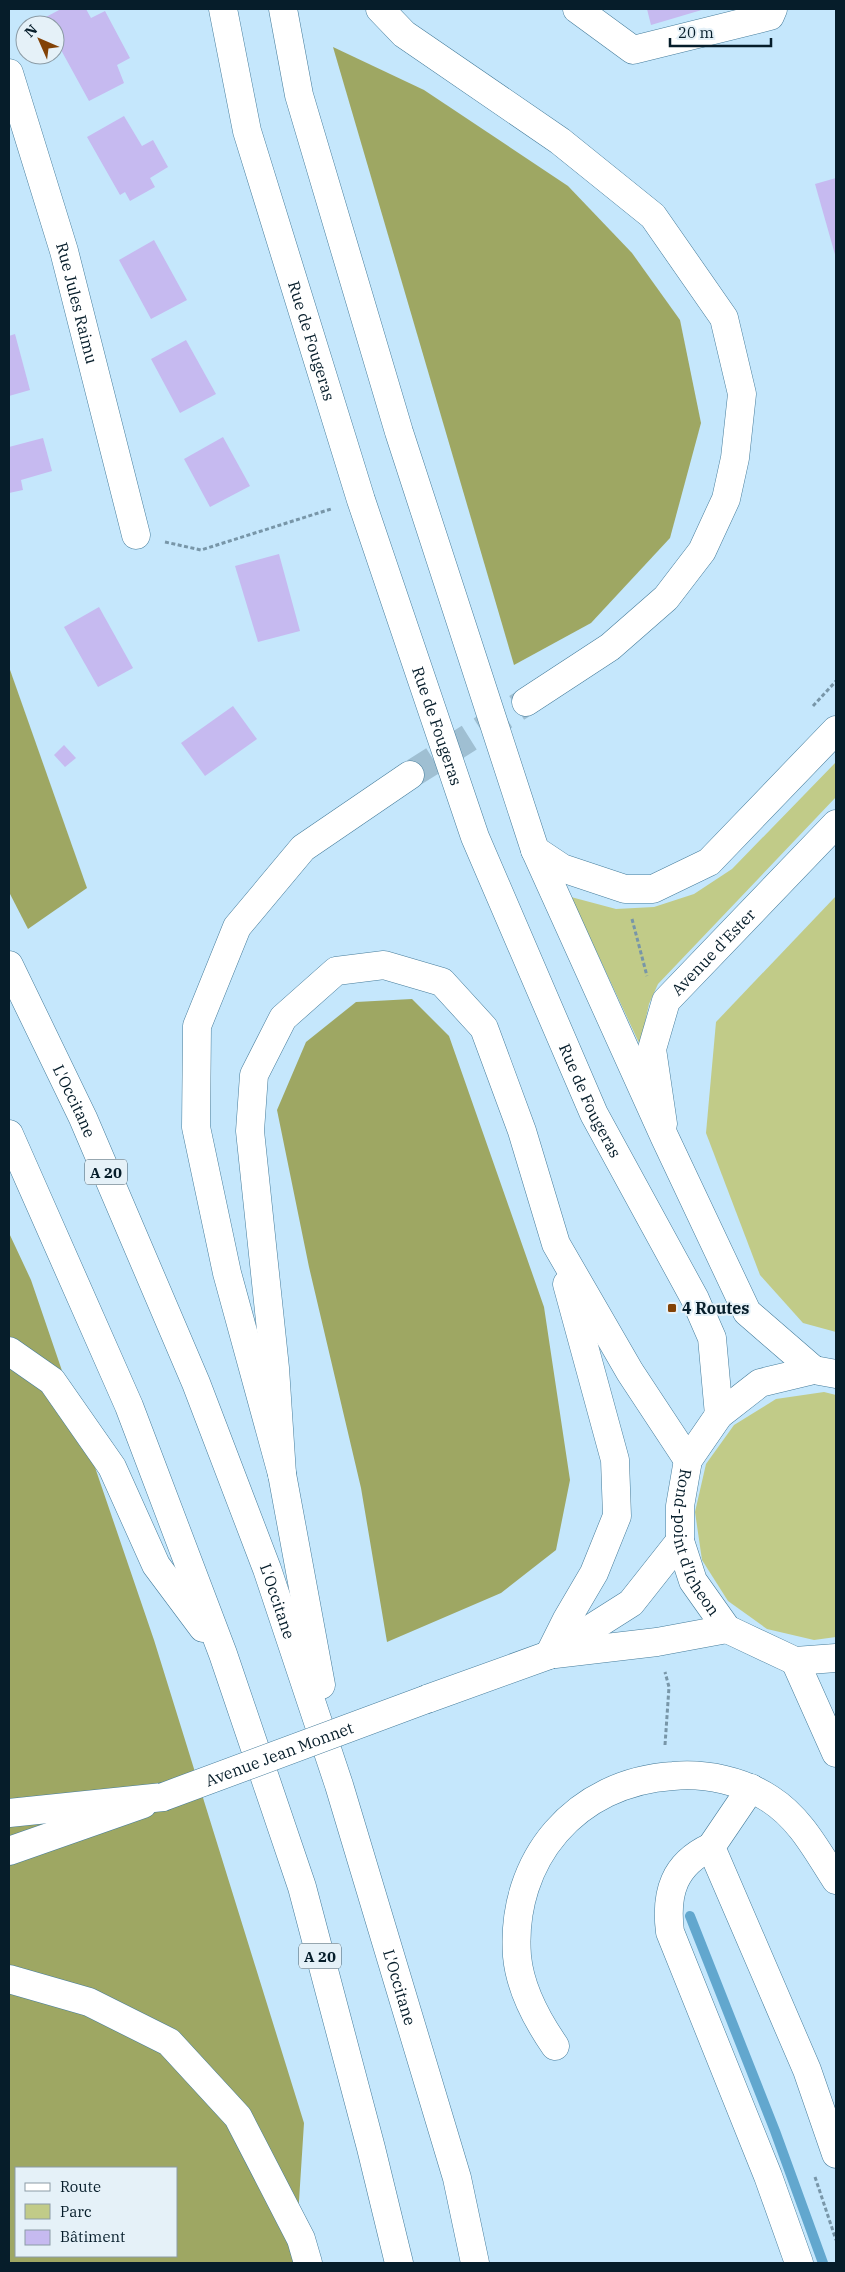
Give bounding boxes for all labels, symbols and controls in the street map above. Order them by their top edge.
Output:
north arrow [15,15,65,65]
scale bar [670,15,771,47]
text: N [21,21,41,41]
text: 20 m [678,23,714,42]
street label: Rue Jules Raimu [52,240,102,366]
street label: Rue de Fougeras [284,279,340,403]
street label: Rue de Fougeras [408,664,467,788]
street label: Avenue d'Ester [667,904,760,999]
street label: Rue de Fougeras [555,1040,626,1161]
street label: L'Occitane [49,1061,100,1140]
road number: A 20 [85,1160,127,1184]
place label: 4 Routes [682,1298,750,1318]
marker: 4 Routes [666,1302,678,1314]
street label: Rond-point d'Icheon [670,1467,724,1619]
street label: L'Occitane [256,1561,300,1641]
street label: Avenue Jean Monnet [203,1717,356,1790]
road number: A 20 [299,1944,341,1968]
street label: L'Occitane [379,1947,421,2028]
legend [15,2167,178,2257]
text: Route [60,2177,101,2196]
text: Parc [60,2202,92,2221]
text: Bâtiment [60,2227,125,2246]

